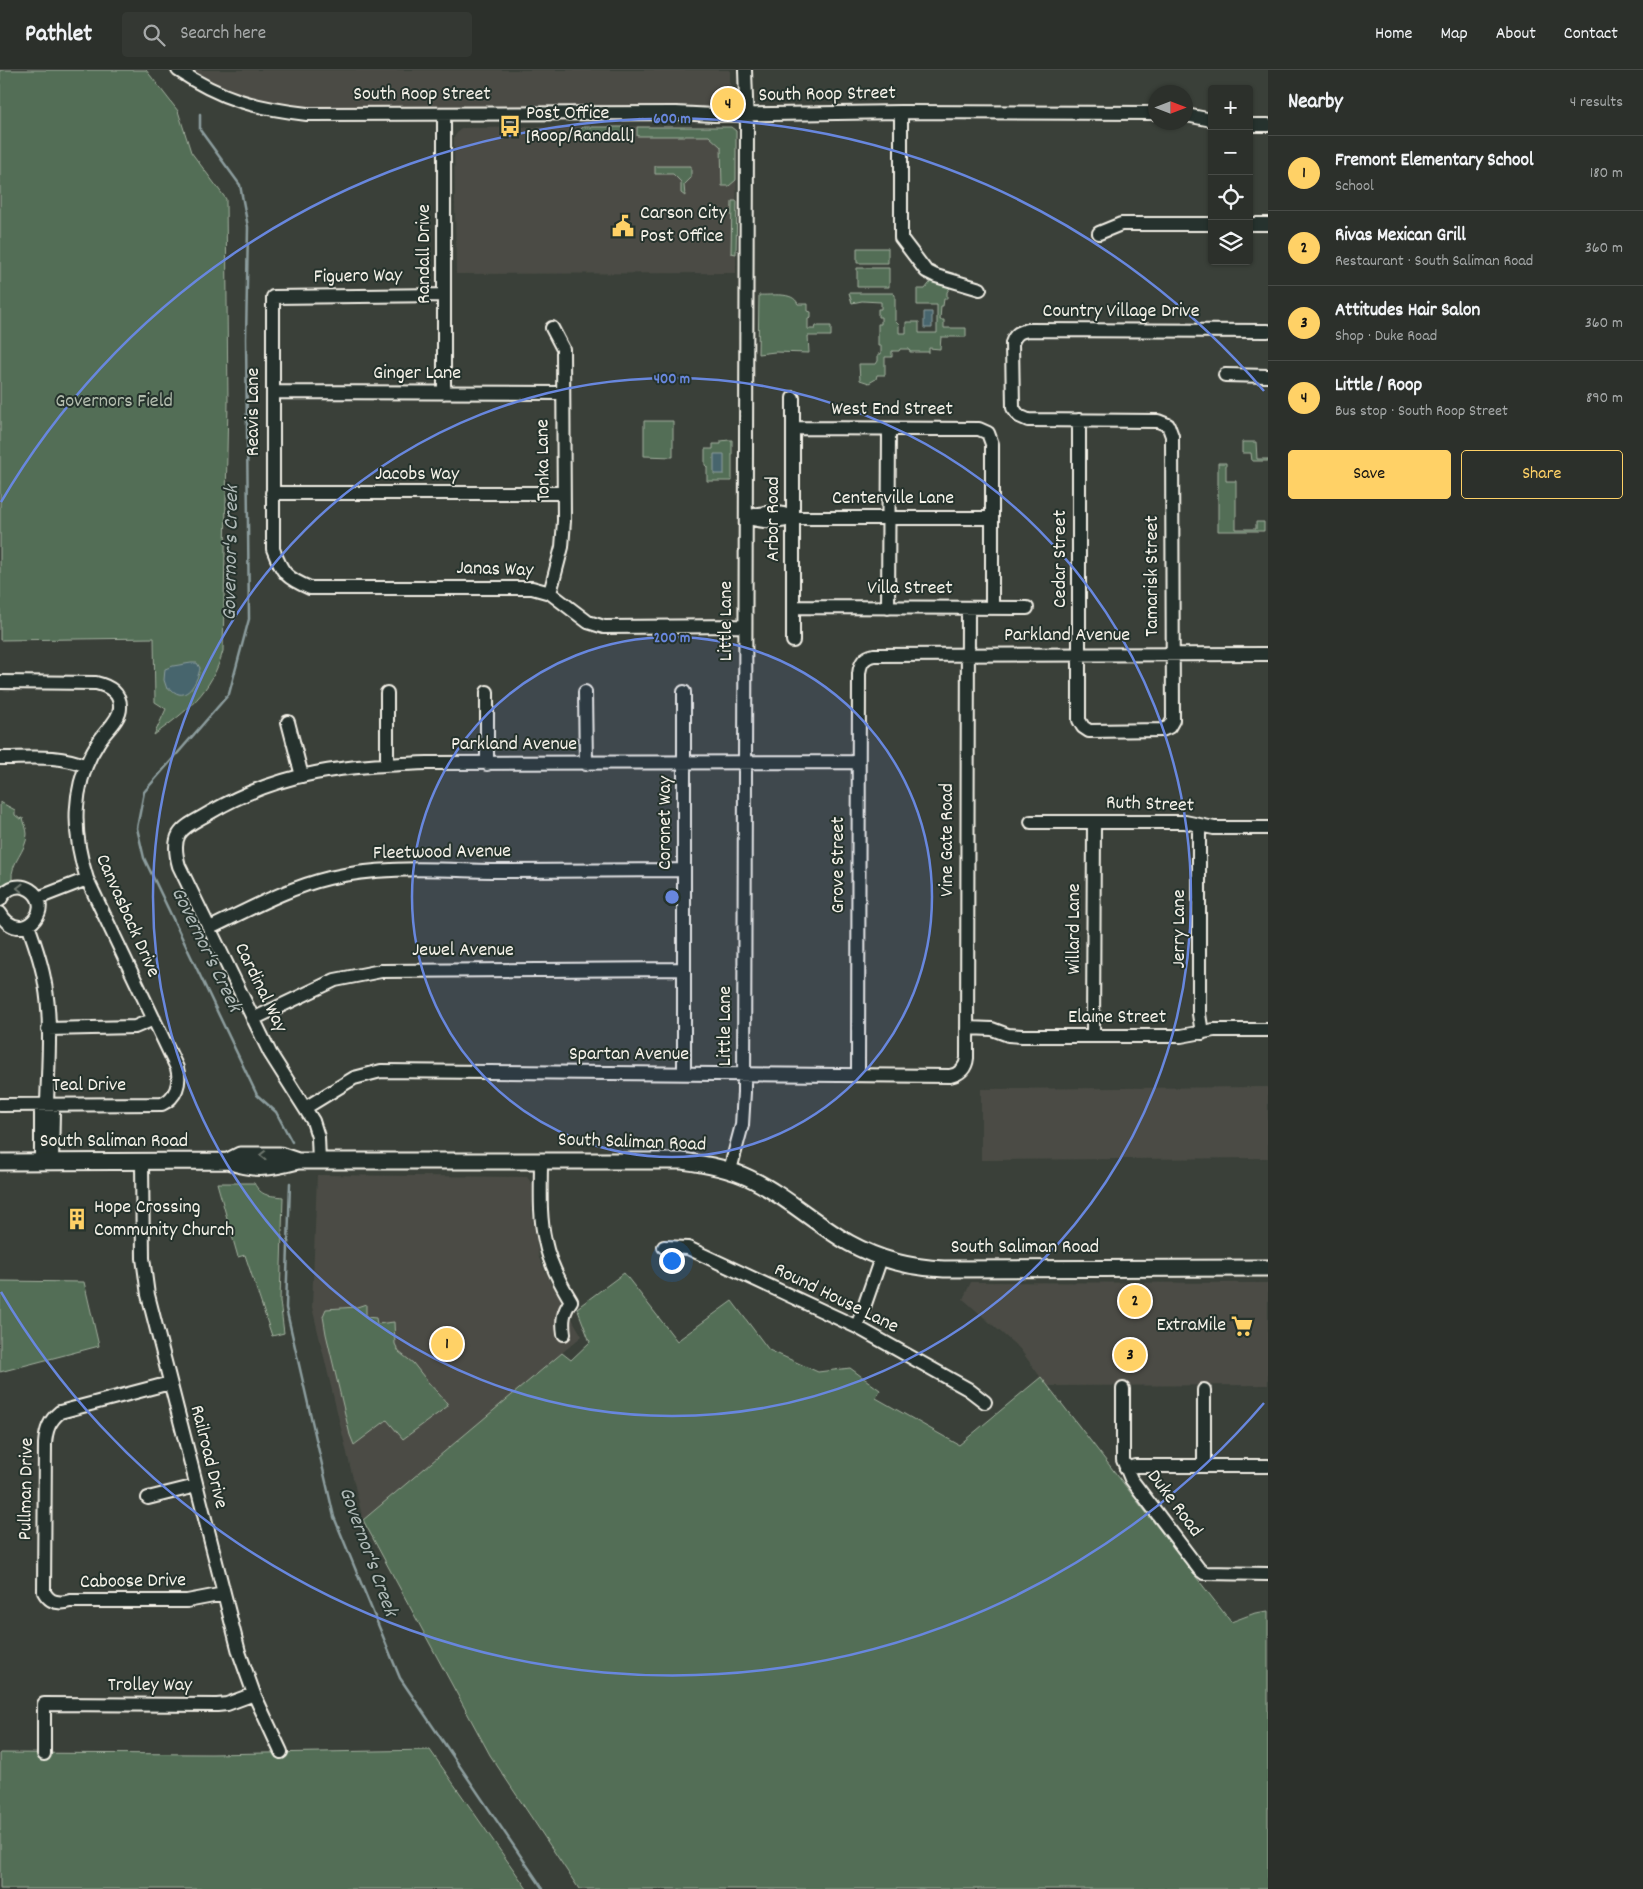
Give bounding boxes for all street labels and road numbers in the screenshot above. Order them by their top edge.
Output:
street label: South Roop Street [758,80,896,110]
street label: South Roop Street [353,81,491,109]
street label: Randall Drive [411,204,439,304]
street label: Figuero Way [313,262,403,292]
street label: Country Village Drive [1043,298,1200,326]
street label: Ginger Lane [373,360,461,388]
street label: Reavis Lane [240,368,268,456]
street label: West End Street [831,396,953,424]
street label: Tonka Lane [529,419,559,501]
street label: Jacobs Way [375,461,460,489]
street label: Arbor Road [760,476,788,562]
street label: Centerville Lane [832,485,954,513]
street label: Cedar Street [1047,510,1075,608]
street label: Tamarisk Street [1139,515,1167,637]
street label: Janas Way [456,555,535,585]
street label: Villa Street [867,575,953,603]
street label: Little Lane [713,581,741,661]
street label: Parkland Avenue [1004,622,1130,650]
street label: Parkland Avenue [451,731,577,759]
street label: Coronet Way [652,775,680,870]
street label: Vine Gate Road [934,783,962,897]
street label: Ruth Street [1105,789,1195,821]
street label: Grove Street [825,817,853,913]
street label: Fleetwood Avenue [373,838,511,868]
street label: Canvasback Drive [87,850,167,982]
street label: Willard Lane [1061,883,1089,975]
street label: Jerry Lane [1166,889,1194,969]
street label: Jewel Avenue [412,937,514,965]
street label: Cardinal Way [226,938,294,1038]
street label: Little Lane [712,986,740,1066]
street label: Elaine Street [1068,1004,1166,1032]
street label: Spartan Avenue [569,1041,689,1069]
street label: Teal Drive [52,1072,126,1100]
street label: South Saliman Road [557,1126,707,1160]
street label: South Saliman Road [40,1128,188,1156]
street label: South Saliman Road [951,1234,1099,1262]
street label: Round House Lane [769,1257,903,1341]
street label: Railroad Drive [182,1402,234,1512]
street label: Pullman Drive [12,1437,42,1541]
street label: Duke Road [1139,1464,1209,1544]
street label: Caboose Drive [80,1567,186,1597]
street label: Trolley Way [108,1672,193,1700]

